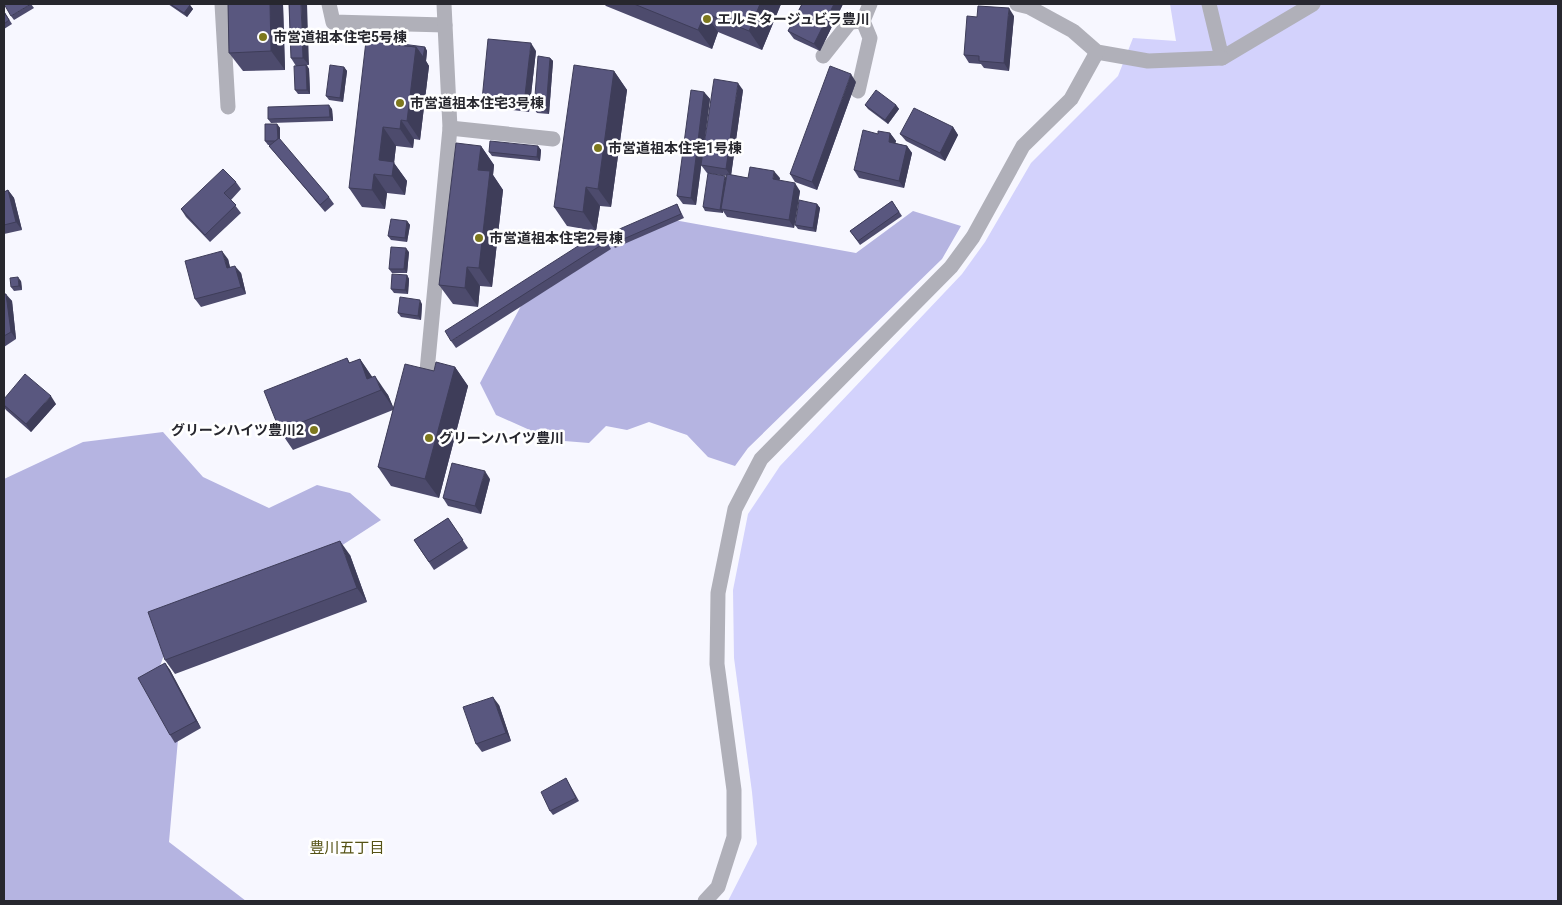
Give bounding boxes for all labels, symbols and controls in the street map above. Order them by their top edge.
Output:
place label: エルミタージュビラ豊川 [717,11,870,27]
marker: エルミタージュビラ豊川 [701,13,713,25]
place label: 市営道祖本住宅5号棟 [273,29,407,45]
marker: 市営道祖本住宅5号棟 [257,31,269,43]
place label: 市営道祖本住宅3号棟 [410,95,544,111]
marker: 市営道祖本住宅3号棟 [394,97,406,109]
place label: 市営道祖本住宅1号棟 [608,140,742,156]
marker: 市営道祖本住宅1号棟 [592,142,604,154]
place label: 市営道祖本住宅2号棟 [489,230,623,246]
marker: 市営道祖本住宅2号棟 [473,232,485,244]
place label: グリーンハイツ豊川2 [171,422,304,438]
marker: グリーンハイツ豊川2 [308,424,320,436]
place label: グリーンハイツ豊川 [439,430,564,446]
marker: グリーンハイツ豊川 [423,432,435,444]
district label: 豊川五丁目 [309,839,385,857]

